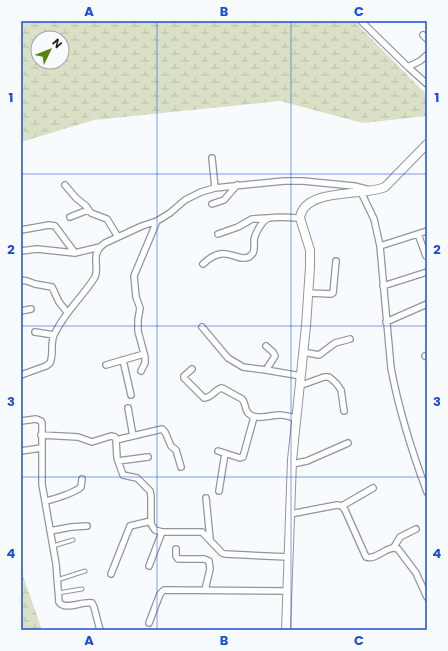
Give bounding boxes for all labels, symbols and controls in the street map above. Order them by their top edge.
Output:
text: A [84,2,94,21]
text: B [220,2,229,21]
text: C [354,2,364,21]
north arrow [30,30,70,70]
text: N [49,35,66,52]
text: 1 [9,88,13,107]
text: 1 [435,88,439,107]
text: 2 [7,240,15,259]
text: 2 [433,240,441,259]
text: 3 [7,392,15,411]
text: 3 [433,392,441,411]
text: 4 [7,544,16,563]
text: 4 [433,544,442,563]
text: A [84,631,94,650]
text: B [220,631,229,650]
text: C [354,631,364,650]

